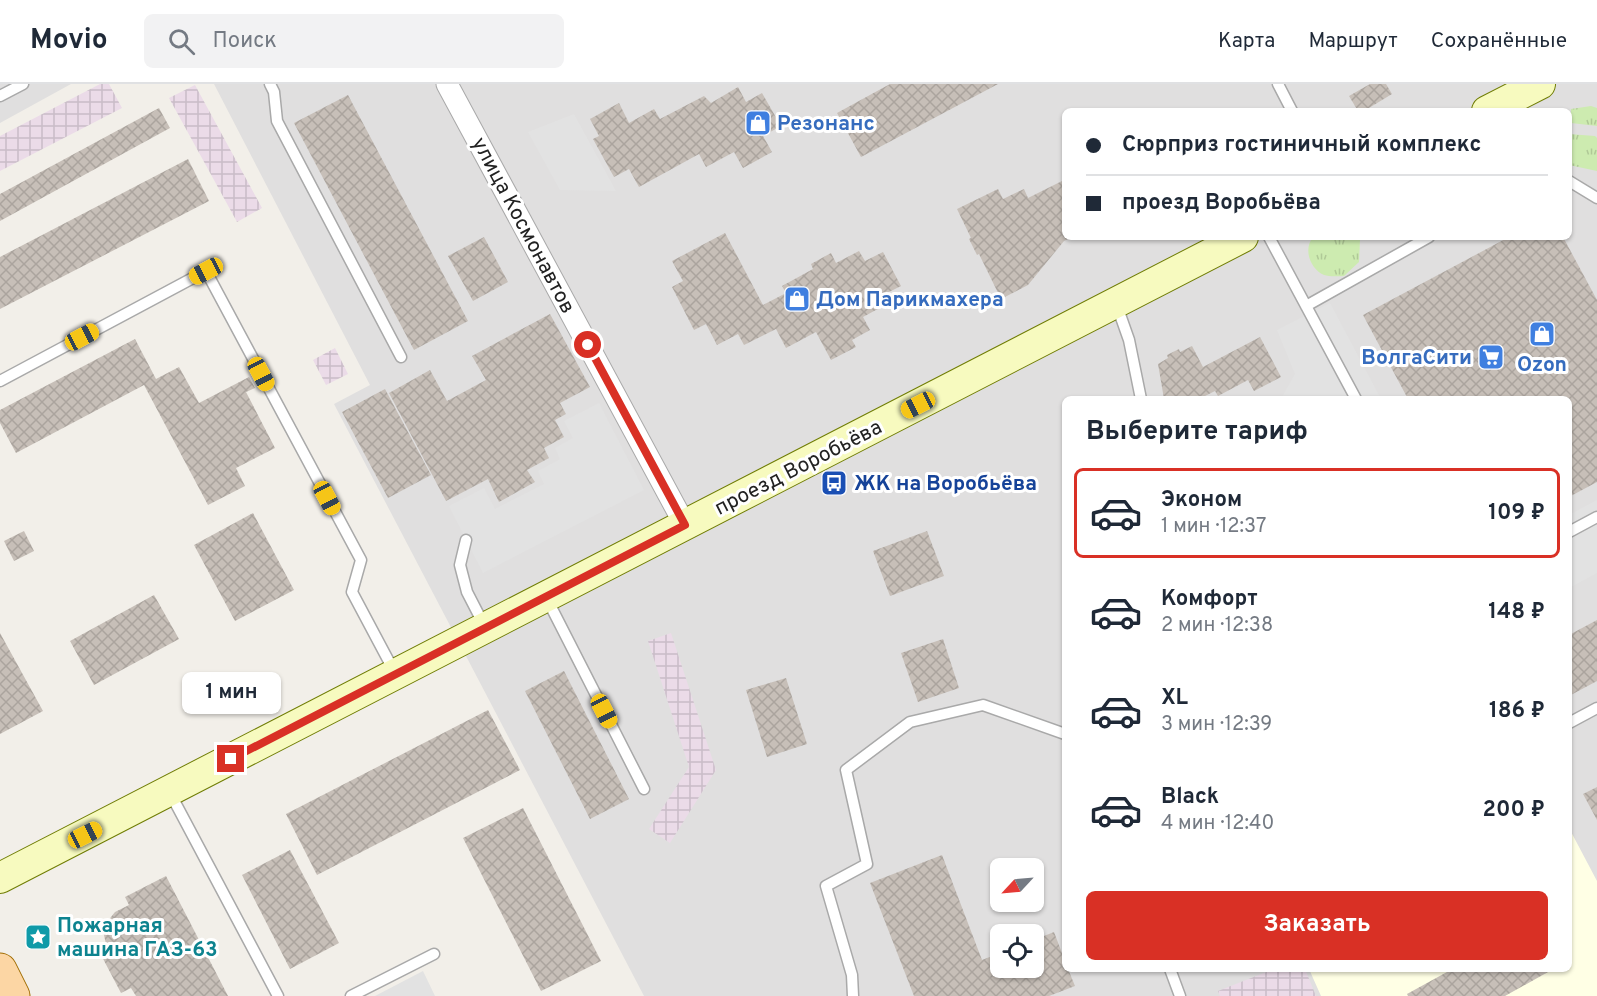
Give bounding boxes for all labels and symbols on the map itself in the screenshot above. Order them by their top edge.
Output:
shop icon: Резонанс [743,108,773,138]
place label: Резонанс [777,111,875,138]
street label: улица Космонавтов [465,133,581,319]
car [186,255,226,287]
shop icon: Дом Парикмахера [782,284,812,314]
place label: Дом Парикмахера [816,287,1004,314]
shop icon: Ozon [1527,319,1557,349]
car [62,321,102,353]
route start [574,331,601,358]
supermarket icon: ВолгаСити [1476,342,1506,372]
place label: ВолгаСити [1361,345,1472,372]
place label: Ozon [1517,352,1567,379]
car [245,354,277,394]
car [898,389,938,421]
street label: проезд Воробьёва [710,414,887,522]
bus stop icon: ЖК на Воробьёва [819,468,849,498]
place label: ЖК на Воробьёва [854,471,1037,498]
car [311,478,343,518]
callout: 1 мин [182,672,280,714]
car [588,691,620,731]
route end [217,745,244,772]
car [65,819,105,851]
north arrow [990,858,1044,912]
place label: Пожарная машина ГАЗ-63 [57,913,218,964]
place icon: Пожарная машина ГАЗ-63 [23,922,53,952]

